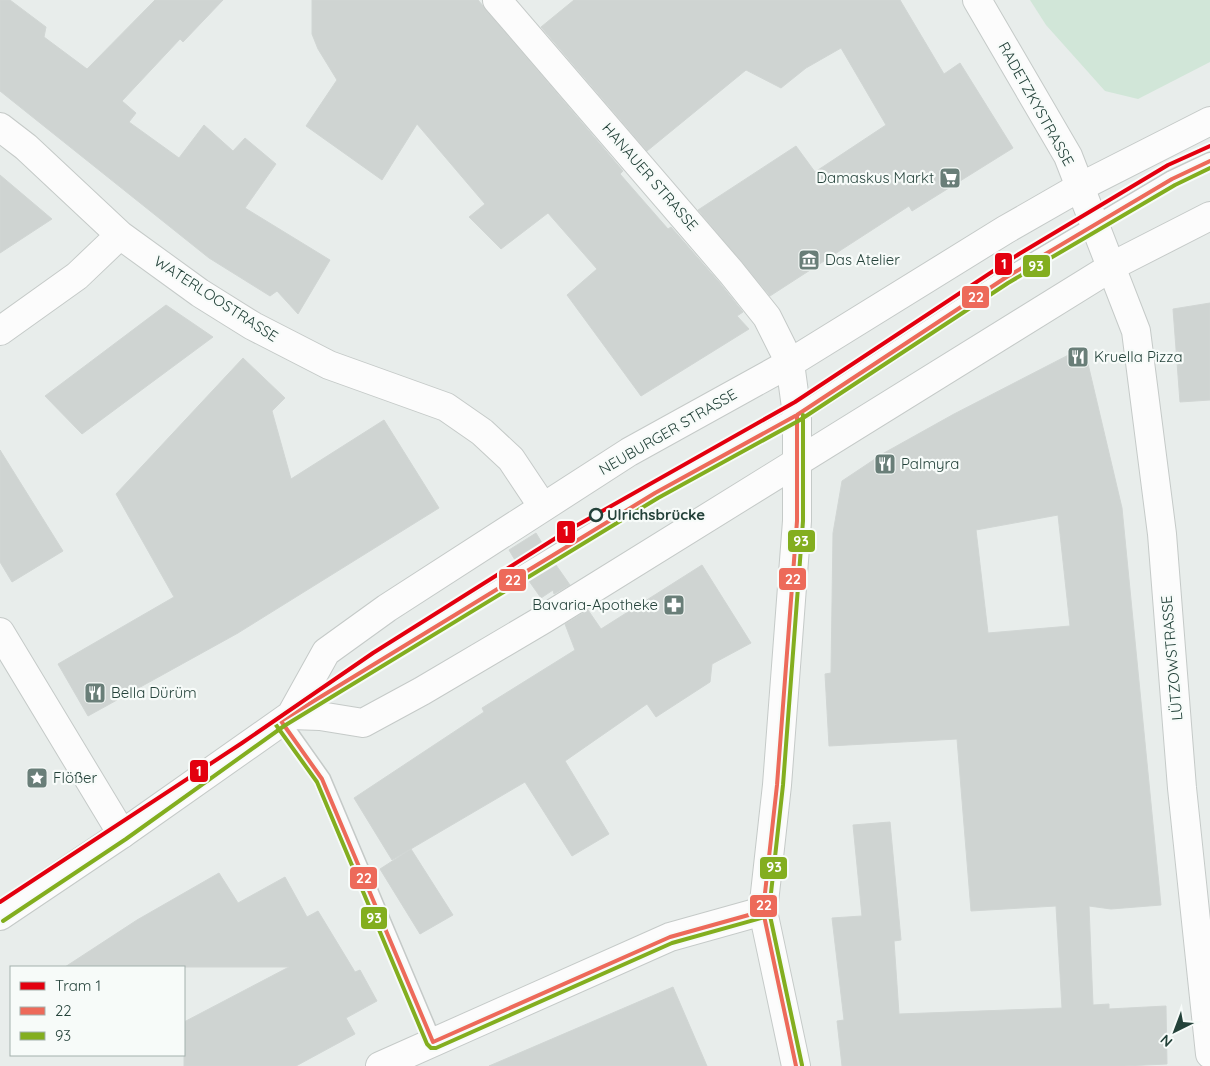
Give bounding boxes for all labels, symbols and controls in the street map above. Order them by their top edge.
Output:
street label: RADETZKYSTRASSE [994,38,1078,169]
street label: HANAUER STRASSE [598,119,702,235]
supermarket icon: Damaskus Markt [938,166,962,190]
place label: Damaskus Markt [816,168,934,187]
museum icon: Das Atelier [797,248,821,272]
place label: Das Atelier [825,250,900,269]
street label: WATERLOOSTRASSE [151,251,282,346]
line badge: 1 [994,252,1013,276]
line badge: 93 [1022,254,1051,278]
text: 1 [1001,255,1007,273]
text: 93 [1028,257,1044,275]
line badge: 22 [961,285,990,309]
text: 22 [968,288,984,306]
restaurant icon: Kruella Pizza [1066,345,1090,369]
place label: Kruella Pizza [1094,347,1183,366]
street label: NEUBURGER STRASSE [595,384,740,479]
restaurant icon: Palmyra [873,452,897,476]
place label: Palmyra [901,454,959,473]
place label: Ulrichsbrücke [607,505,705,524]
marker: Ulrichsbrücke [589,508,603,522]
line badge: 1 [556,520,576,544]
text: 1 [563,522,569,540]
line badge: 93 [787,529,816,553]
text: 93 [793,532,809,550]
line badge: 22 [778,567,807,591]
line badge: 22 [498,568,527,592]
text: 22 [785,570,801,588]
text: 22 [505,571,521,589]
pharmacy icon: Bavaria-Apotheke [662,593,686,617]
place label: Bavaria-Apotheke [532,595,658,614]
street label: LÜTZOWSTRASSE [1157,595,1186,721]
restaurant icon: Bella Dürüm [83,681,107,705]
place label: Bella Dürüm [111,683,197,702]
line badge: 1 [189,759,209,783]
text: 1 [196,762,202,780]
place icon: Flößer [25,766,49,790]
place label: Flößer [53,768,98,787]
line badge: 93 [759,856,788,880]
text: 93 [766,858,782,876]
line badge: 22 [349,866,378,890]
text: 22 [356,869,372,887]
line badge: 22 [749,894,778,918]
text: 22 [756,896,772,914]
line badge: 93 [360,906,388,930]
text: 93 [366,909,382,927]
legend [10,966,185,1056]
text: Tram 1 [55,976,101,995]
text: 22 [55,1001,72,1020]
north arrow [1150,1006,1200,1056]
text: 93 [55,1026,71,1045]
text: N [1156,1031,1176,1051]

